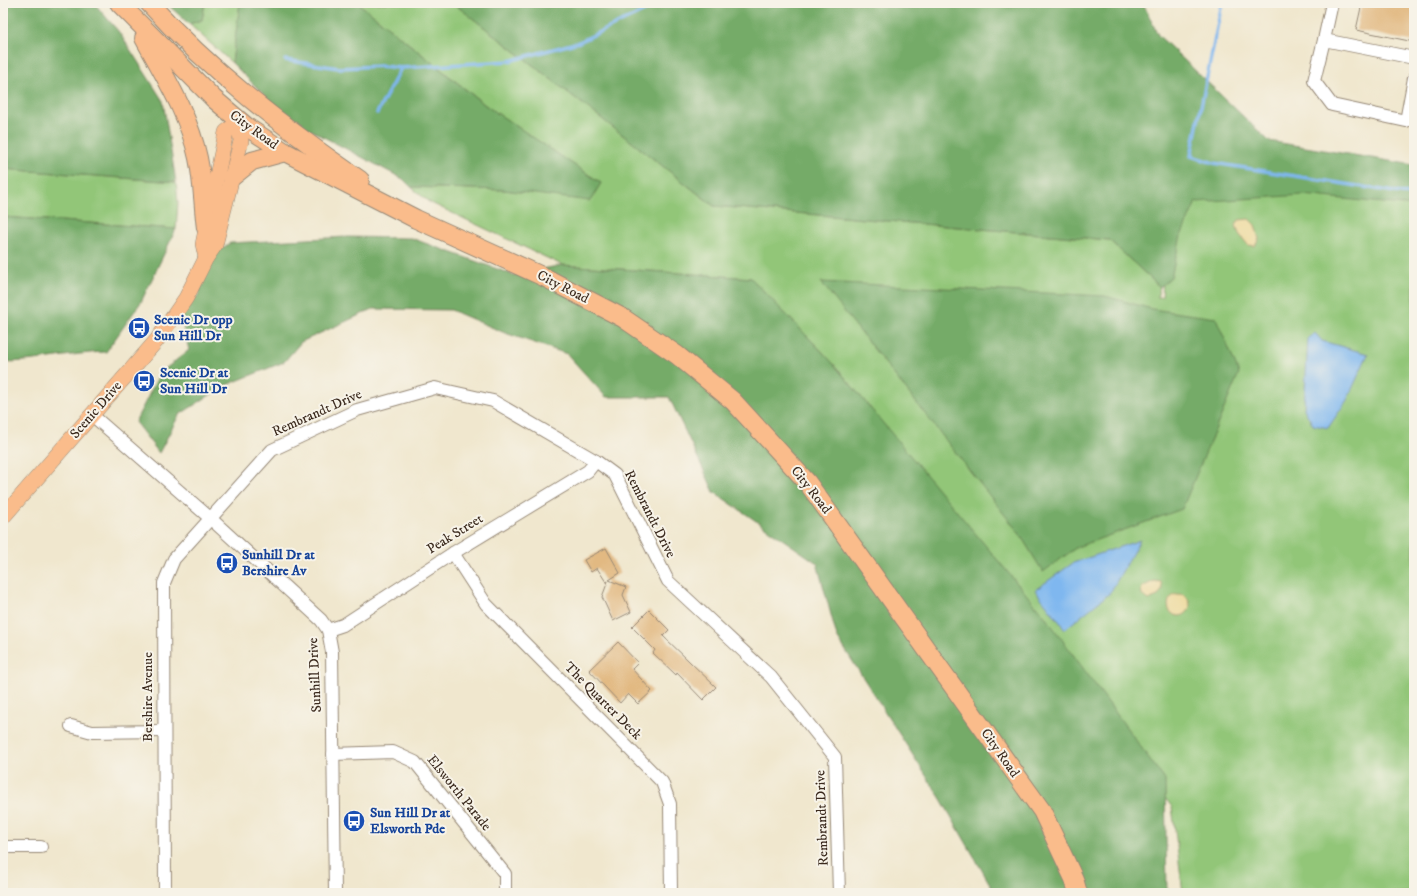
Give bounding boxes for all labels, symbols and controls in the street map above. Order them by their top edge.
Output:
street label: City Road [226,106,282,154]
street label: City Road [534,266,592,308]
place label: Scenic Dr opp Sun Hill Dr [154,311,233,345]
bus stop icon: Scenic Dr opp Sun Hill Dr [126,315,152,341]
place label: Scenic Dr at Sun Hill Dr [160,364,229,398]
bus stop icon: Scenic Dr at Sun Hill Dr [131,368,157,394]
street label: Scenic Drive [66,377,126,442]
street label: Rembrandt Drive [269,385,365,441]
street label: City Road [787,462,835,518]
street label: Rembrandt Drive [620,467,680,561]
street label: Peak Street [424,509,487,558]
place label: Sunhill Dr at Bershire Av [242,546,315,580]
bus stop icon: Sunhill Dr at Bershire Av [214,550,240,576]
street label: Sunhill Drive [304,637,326,713]
street label: Bershire Avenue [139,652,157,742]
street label: The Quarter Deck [560,658,646,744]
street label: City Road [977,725,1023,781]
street label: Elsworth Parade [423,751,495,835]
street label: Rembrandt Drive [811,769,833,866]
place label: Sun Hill Dr at Elsworth Pde [370,804,451,838]
bus stop icon: Sun Hill Dr at Elsworth Pde [341,808,367,834]

